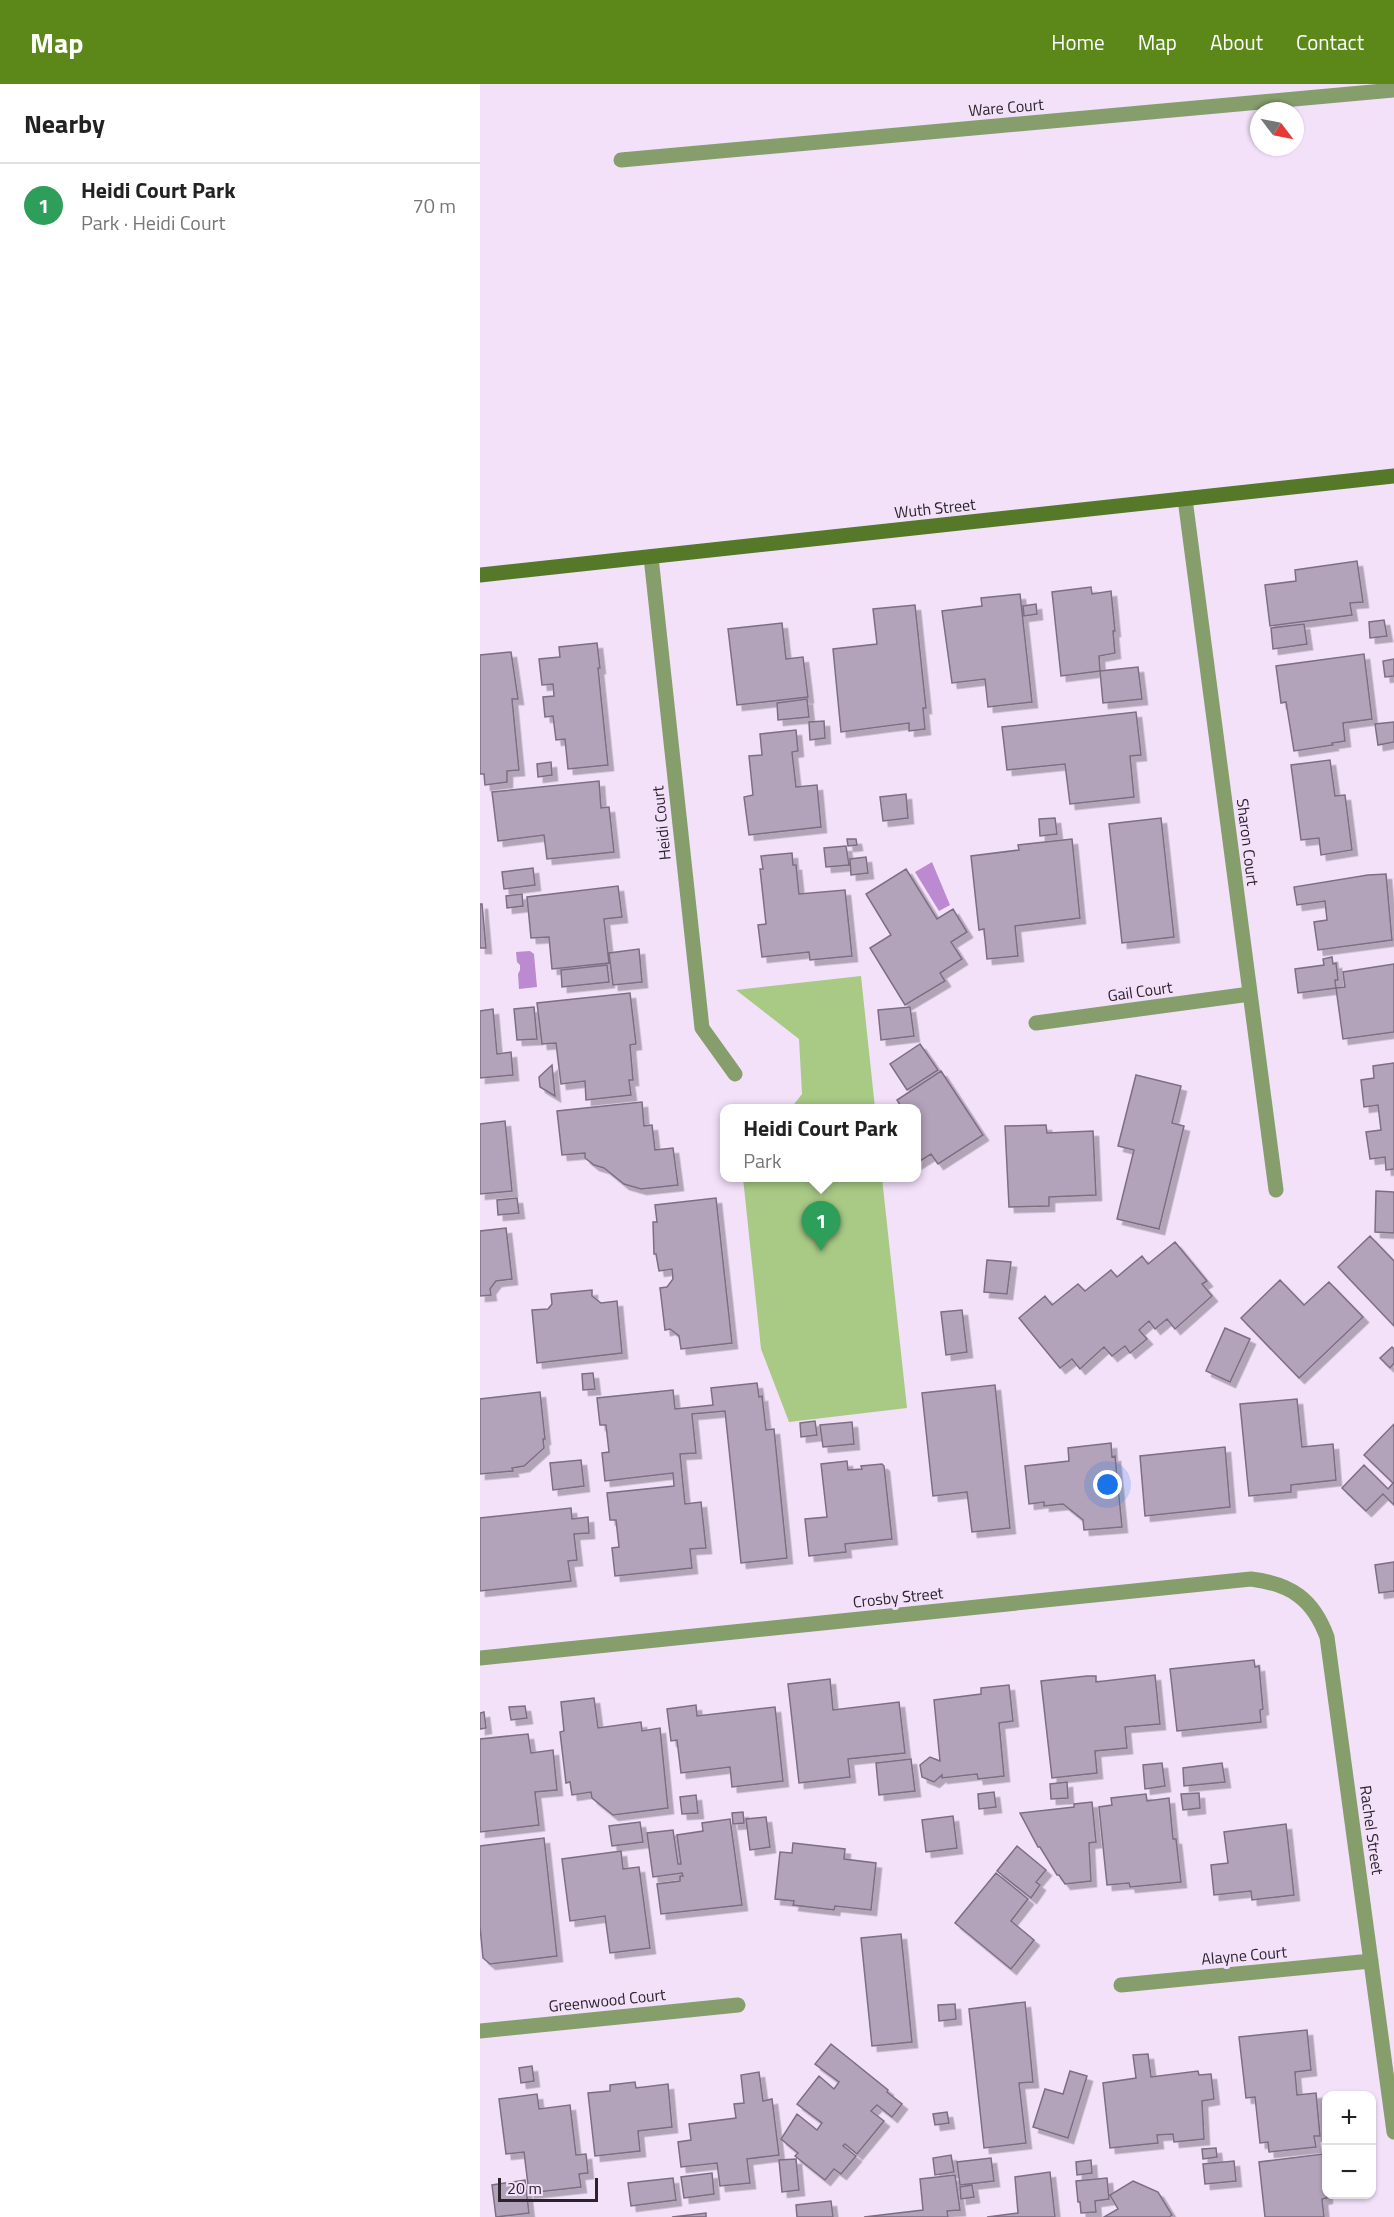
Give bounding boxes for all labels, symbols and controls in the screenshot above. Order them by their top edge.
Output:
text: Map [30,21,84,64]
text: Home [1051,26,1105,58]
text: Map [1138,26,1177,58]
text: About [1210,26,1263,58]
text: Contact [1296,26,1364,58]
street label: Ware Court [967,92,1045,122]
north arrow [1250,102,1304,156]
text: Nearby [24,104,105,143]
text: Heidi Court Park [81,173,236,207]
text: 1 [38,190,49,221]
text: 70 m [412,190,456,221]
text: Park · Heidi Court [81,207,225,238]
street label: Wuth Street [893,492,977,524]
street label: Heidi Court [645,784,677,861]
street label: Sharon Court [1231,797,1265,887]
street label: Gail Court [1106,975,1174,1007]
popup [720,1104,921,1182]
text: Heidi Court Park [743,1111,898,1145]
text: Park [743,1145,782,1176]
pin: 1 [802,1202,840,1251]
your location [1093,1470,1122,1499]
street label: Crosby Street [852,1580,945,1614]
street label: Rachel Street [1354,1784,1390,1877]
street label: Alayne Court [1200,1939,1288,1971]
street label: Greenwood Court [547,1982,667,2018]
map controls [1322,2091,1376,2199]
button: + [1322,2091,1376,2145]
button: − [1322,2145,1376,2199]
scale bar [498,2175,598,2202]
text: 20 m [507,2176,542,2200]

